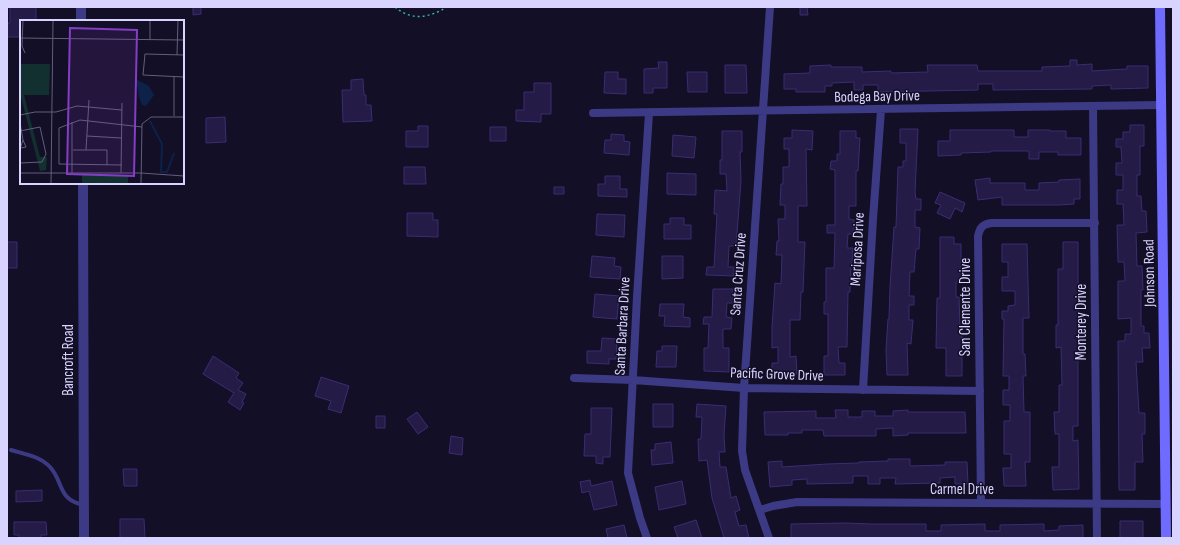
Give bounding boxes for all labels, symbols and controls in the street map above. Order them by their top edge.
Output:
inset map [20,20,184,184]
street label: Bodega Bay Drive [834,86,920,107]
street label: Mariposa Drive [846,212,869,286]
street label: Santa Cruz Drive [726,232,751,316]
street label: Johnson Road [1139,239,1160,308]
street label: San Clemente Drive [956,258,975,356]
street label: Santa Barbara Drive [610,276,635,376]
street label: Monterey Drive [1072,284,1091,360]
street label: Bancroft Road [59,324,78,396]
street label: Pacific Grove Drive [730,363,824,386]
street label: Carmel Drive [930,480,994,499]

